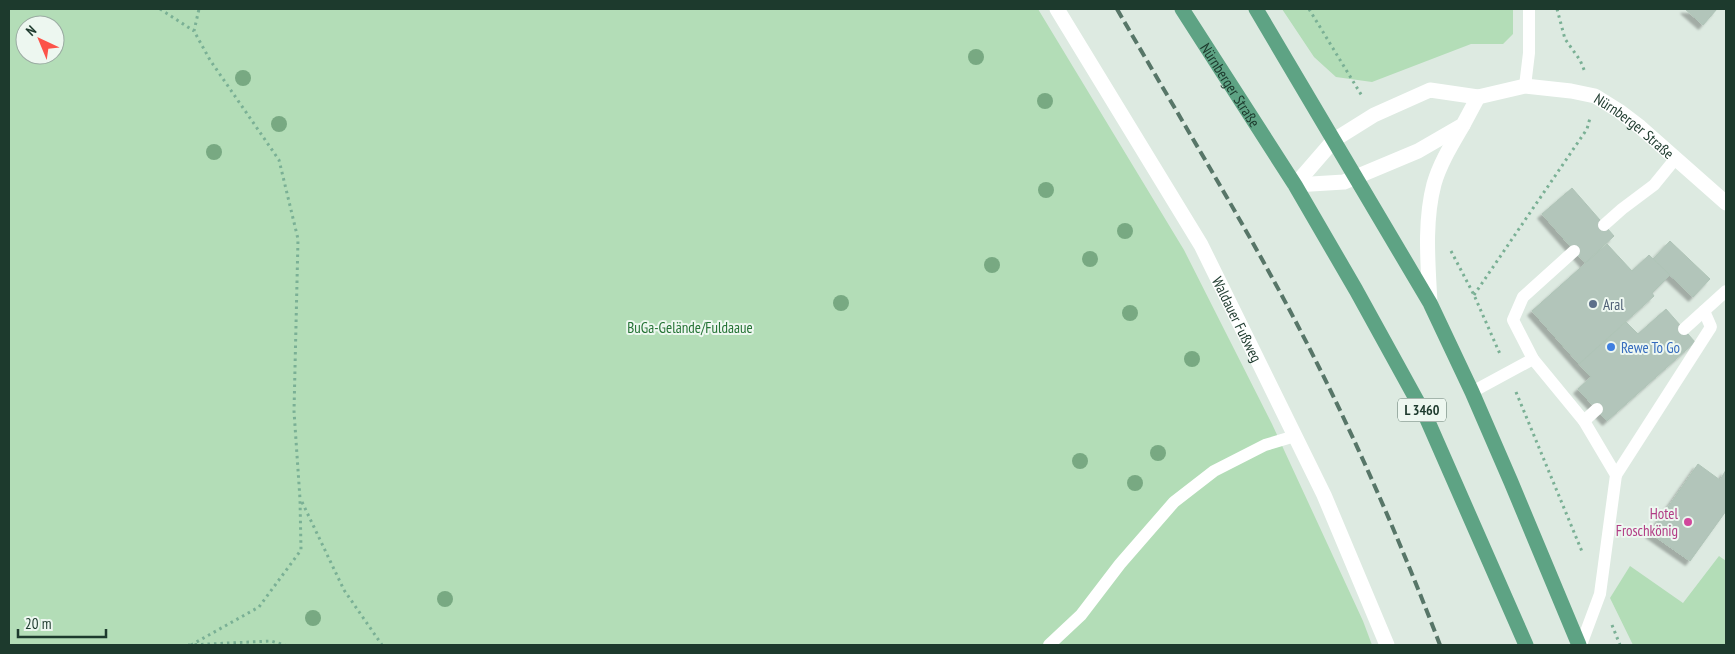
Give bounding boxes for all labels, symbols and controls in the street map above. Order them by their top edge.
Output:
north arrow [15,15,65,65]
text: N [22,22,40,40]
street label: Nürnberger Straße [1197,39,1265,130]
street label: Nürnberger Straße [1591,89,1678,163]
street label: Waldauer Fußweg [1208,273,1266,365]
place label: Aral [1603,295,1624,314]
marker: Aral [1587,298,1599,310]
park label: BuGa-Gelände/Fuldaaue [627,318,753,337]
place label: Rewe To Go [1621,338,1680,357]
marker: Rewe To Go [1605,341,1617,353]
road number: L 3460 [1398,398,1446,422]
place label: Hotel Froschkönig [1616,504,1679,540]
marker: Hotel Froschkönig [1682,516,1694,528]
scale bar [18,606,105,638]
text: 20 m [25,614,51,633]

